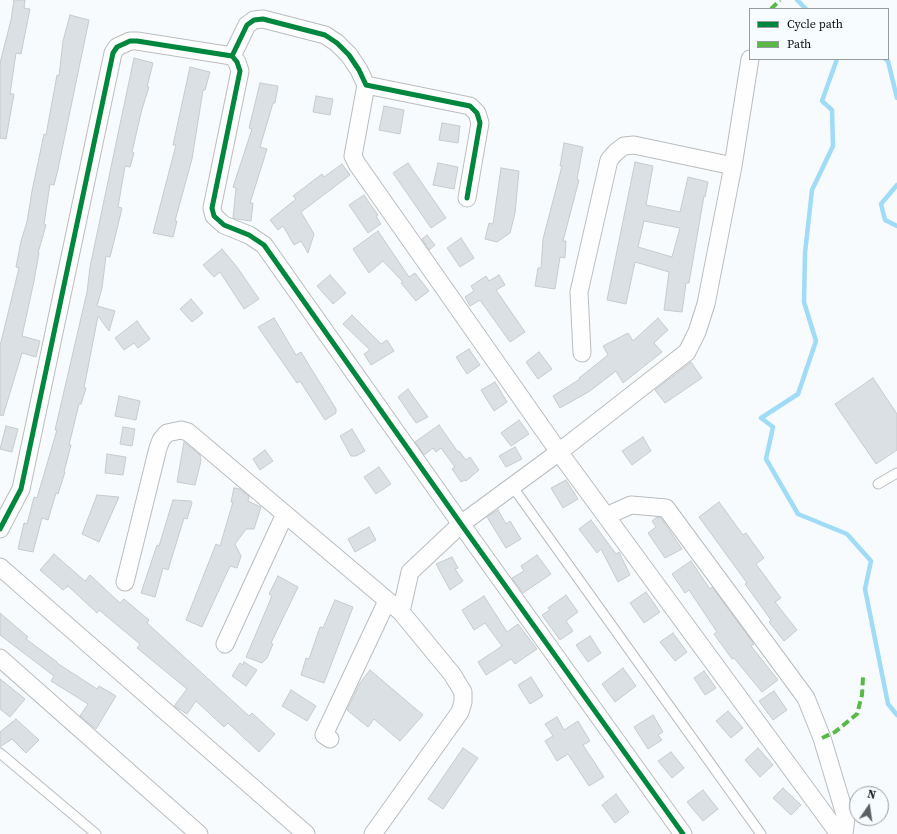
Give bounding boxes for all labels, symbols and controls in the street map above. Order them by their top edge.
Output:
legend [749,8,889,60]
text: Cycle path [787,16,843,32]
text: Path [787,36,811,52]
north arrow [849,786,889,826]
text: N [866,787,877,803]

